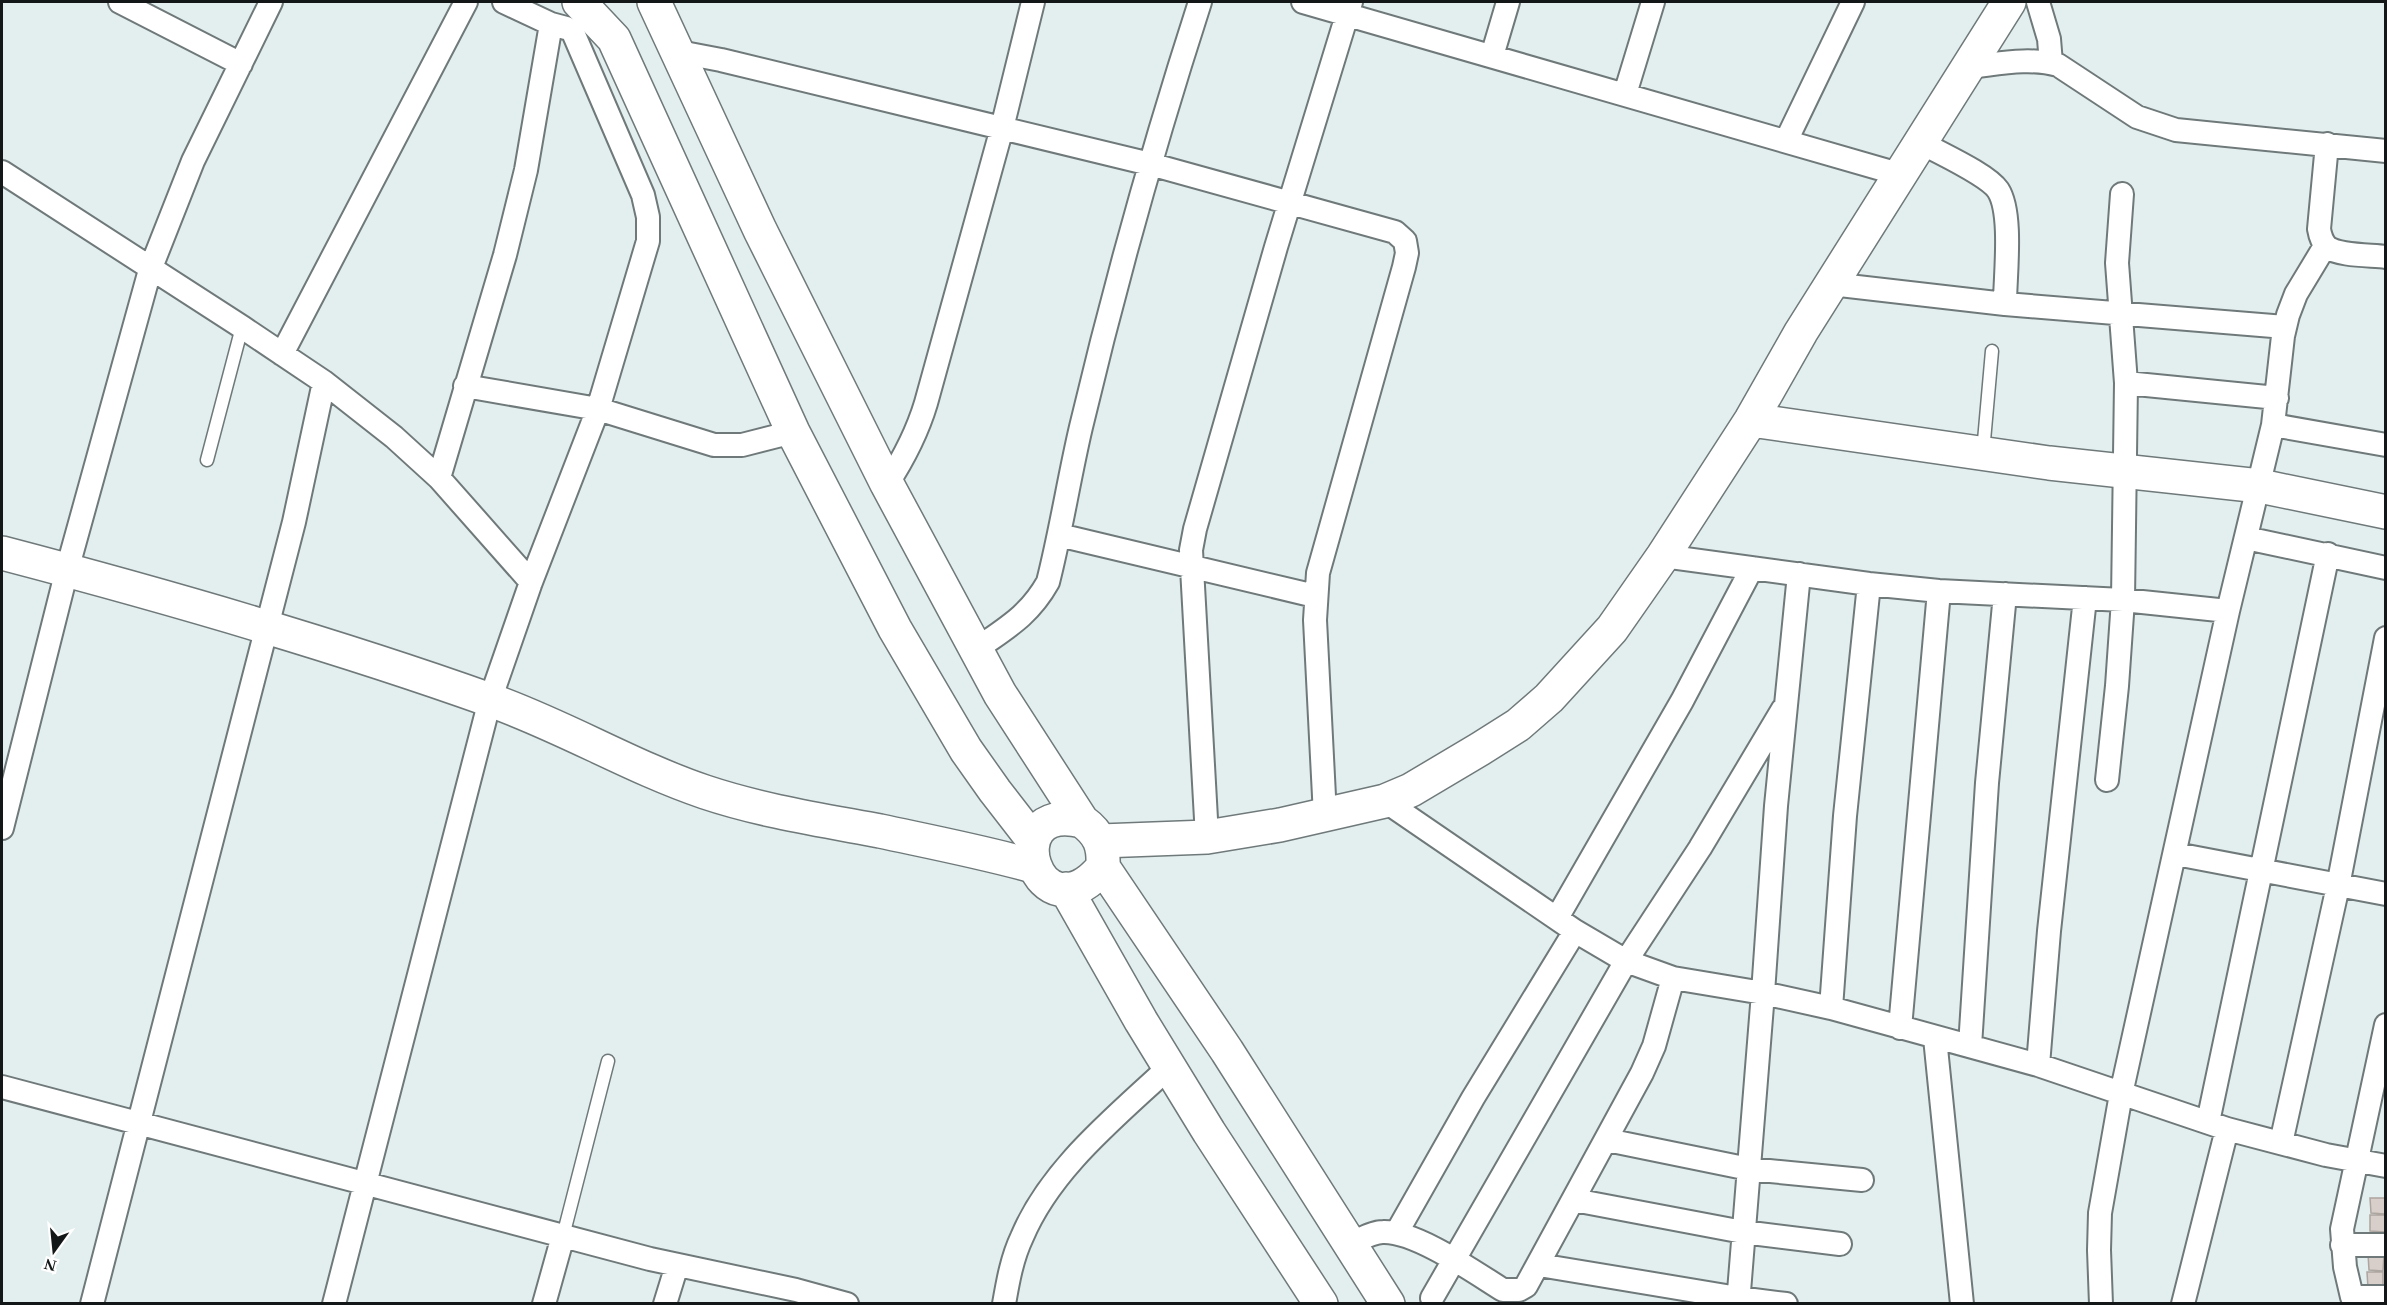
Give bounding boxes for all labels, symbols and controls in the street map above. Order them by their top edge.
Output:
north arrow [24,1221,84,1281]
text: N [42,1255,58,1275]

